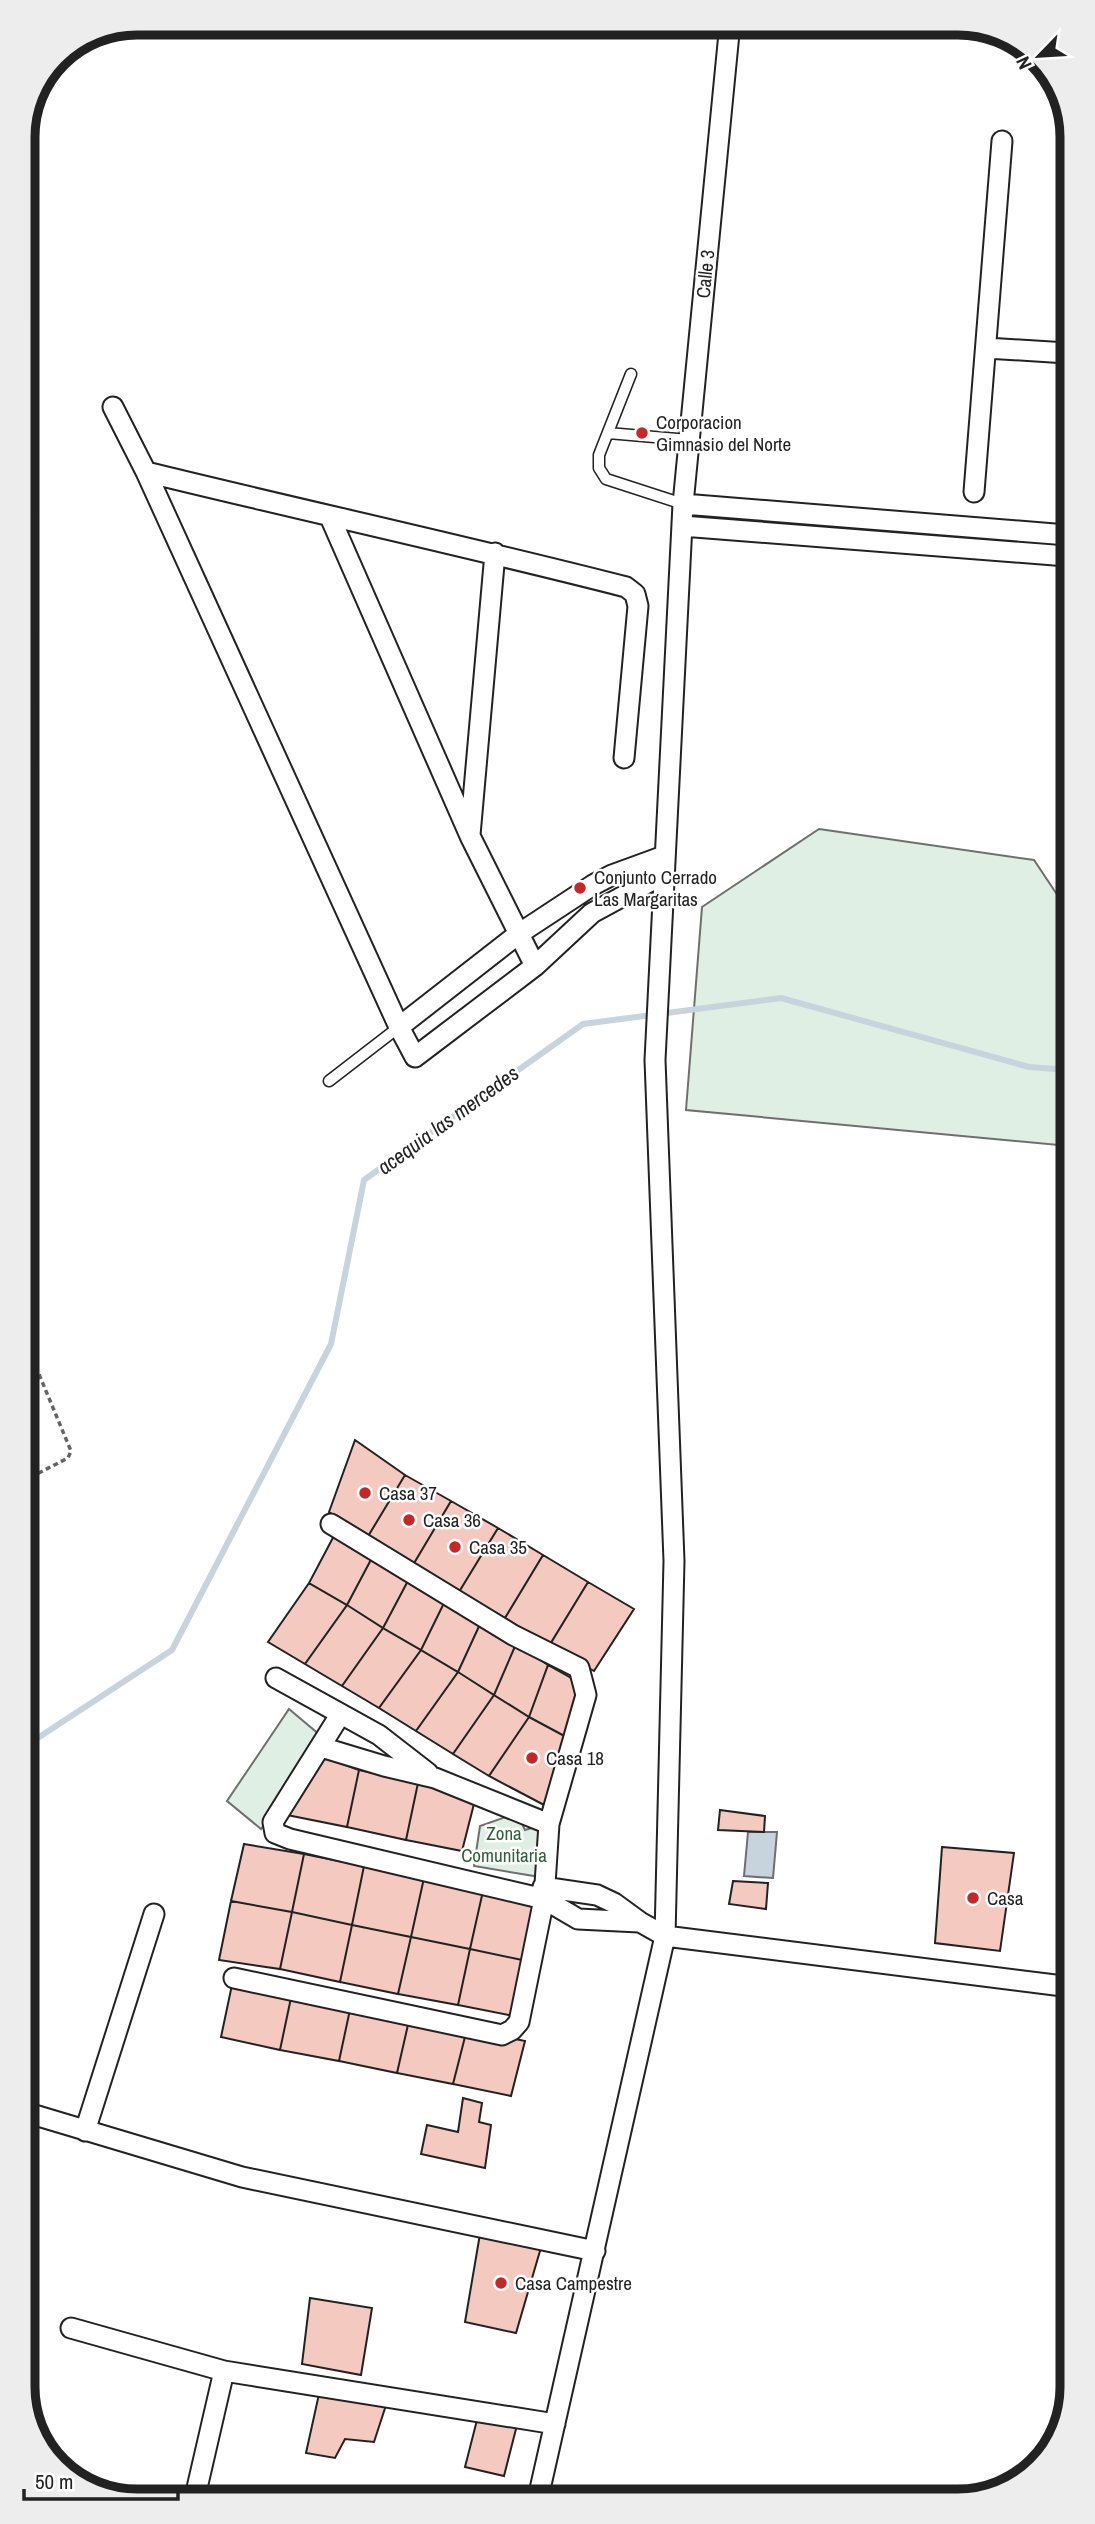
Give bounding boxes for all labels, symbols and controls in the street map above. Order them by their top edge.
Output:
north arrow [1004,21,1074,91]
text: N [1009,53,1038,74]
street label: Calle 3 [690,249,720,299]
place label: Corporacion Gimnasio del Norte [656,409,791,457]
marker: Corporacion Gimnasio del Norte [634,425,650,441]
place label: Conjunto Cerrado Las Margaritas [594,864,717,912]
marker: Conjunto Cerrado Las Margaritas [572,880,588,896]
water label: acequia las mercedes [371,1059,525,1181]
place label: Casa 37 [379,1480,437,1506]
marker: Casa 37 [357,1485,373,1501]
place label: Casa 36 [423,1507,481,1533]
marker: Casa 36 [401,1512,417,1528]
place label: Casa 35 [469,1534,527,1560]
marker: Casa 35 [447,1539,463,1555]
place label: Casa 18 [546,1745,604,1771]
marker: Casa 18 [524,1750,540,1766]
park label: Zona Comunitaria [461,1820,547,1868]
place label: Casa [987,1885,1024,1911]
marker: Casa [965,1890,981,1906]
place label: Casa Campestre [515,2270,632,2296]
marker: Casa Campestre [493,2275,509,2291]
scale bar [24,2458,178,2502]
text: 50 m [35,2467,73,2496]

